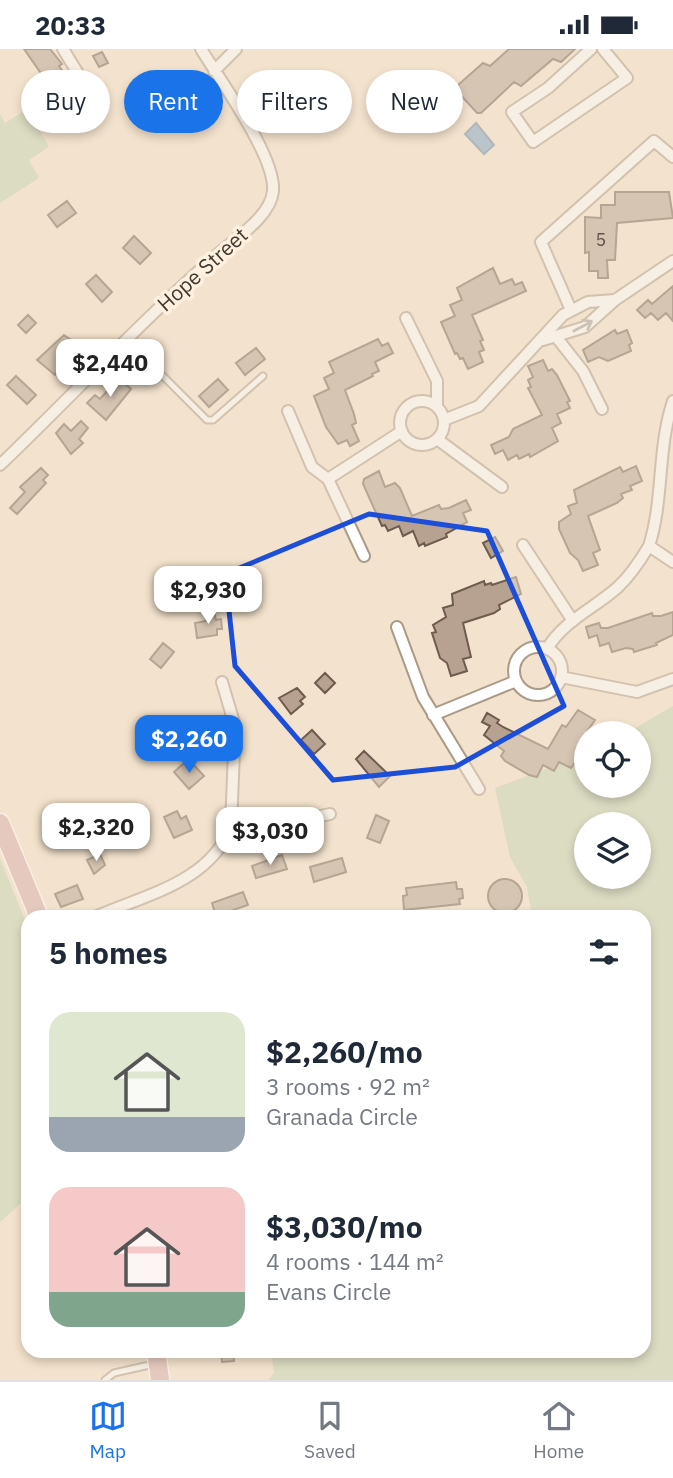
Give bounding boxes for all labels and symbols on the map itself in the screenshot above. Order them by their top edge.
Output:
street label: Hope Street [151,221,253,317]
house number: 5 [596,228,606,251]
one-way arrow [572,319,592,333]
pin: $2,440 [53,339,167,399]
pin: $2,930 [151,567,265,626]
pin: $2,260 [132,715,246,775]
pin: $2,320 [39,803,153,863]
pin: $3,030 [213,807,327,867]

